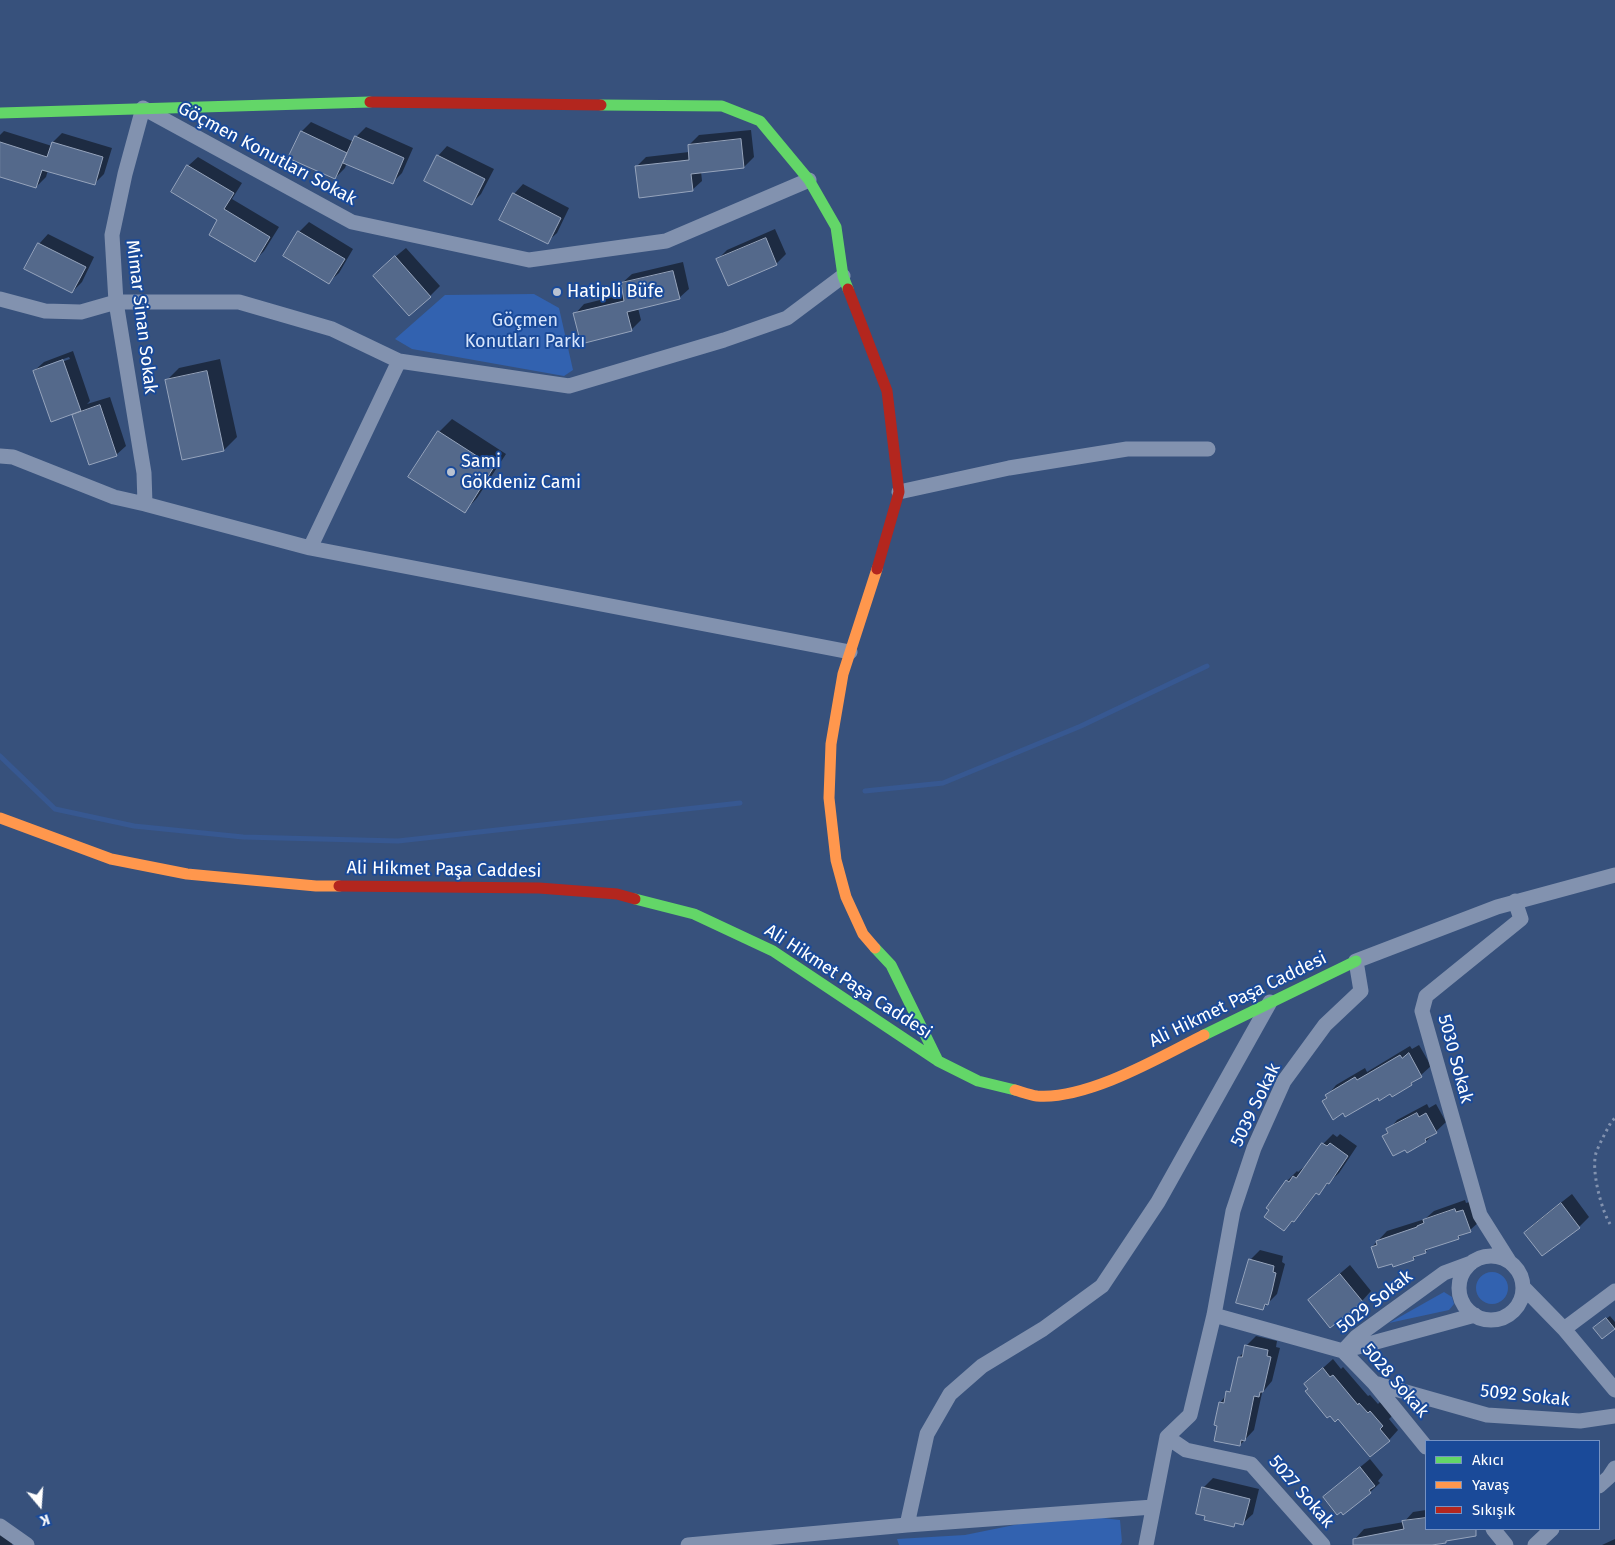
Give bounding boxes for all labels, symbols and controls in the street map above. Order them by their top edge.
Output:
street label: Göçmen Konutları Sokak [174,98,360,210]
street label: Mimar Sinan Sokak [121,239,161,395]
place label: Hatipli Büfe [567,281,663,303]
marker: Hatipli Büfe [551,286,563,298]
park label: Göçmen Konutları Parkı [465,310,585,352]
place label: Sami Gökdeniz Cami [461,451,581,494]
marker: Sami Gökdeniz Cami [445,466,457,478]
street label: Ali Hikmet Paşa Caddesi [346,858,542,882]
street label: Ali Hikmet Paşa Caddesi [760,920,936,1044]
street label: Ali Hikmet Paşa Caddesi [1146,948,1330,1052]
street label: 5030 Sokak [1433,1012,1477,1106]
street label: 5039 Sokak [1227,1060,1285,1150]
street label: 5029 Sokak [1333,1266,1417,1338]
street label: 5028 Sokak [1357,1340,1433,1422]
street label: 5092 Sokak [1479,1381,1571,1411]
legend [1425,1440,1600,1530]
street label: 5027 Sokak [1264,1451,1338,1533]
text: Akıcı [1472,1451,1504,1469]
text: Yavaş [1472,1476,1509,1494]
north arrow [15,1480,65,1530]
text: Sıkışık [1472,1501,1515,1519]
text: K [38,1510,52,1529]

